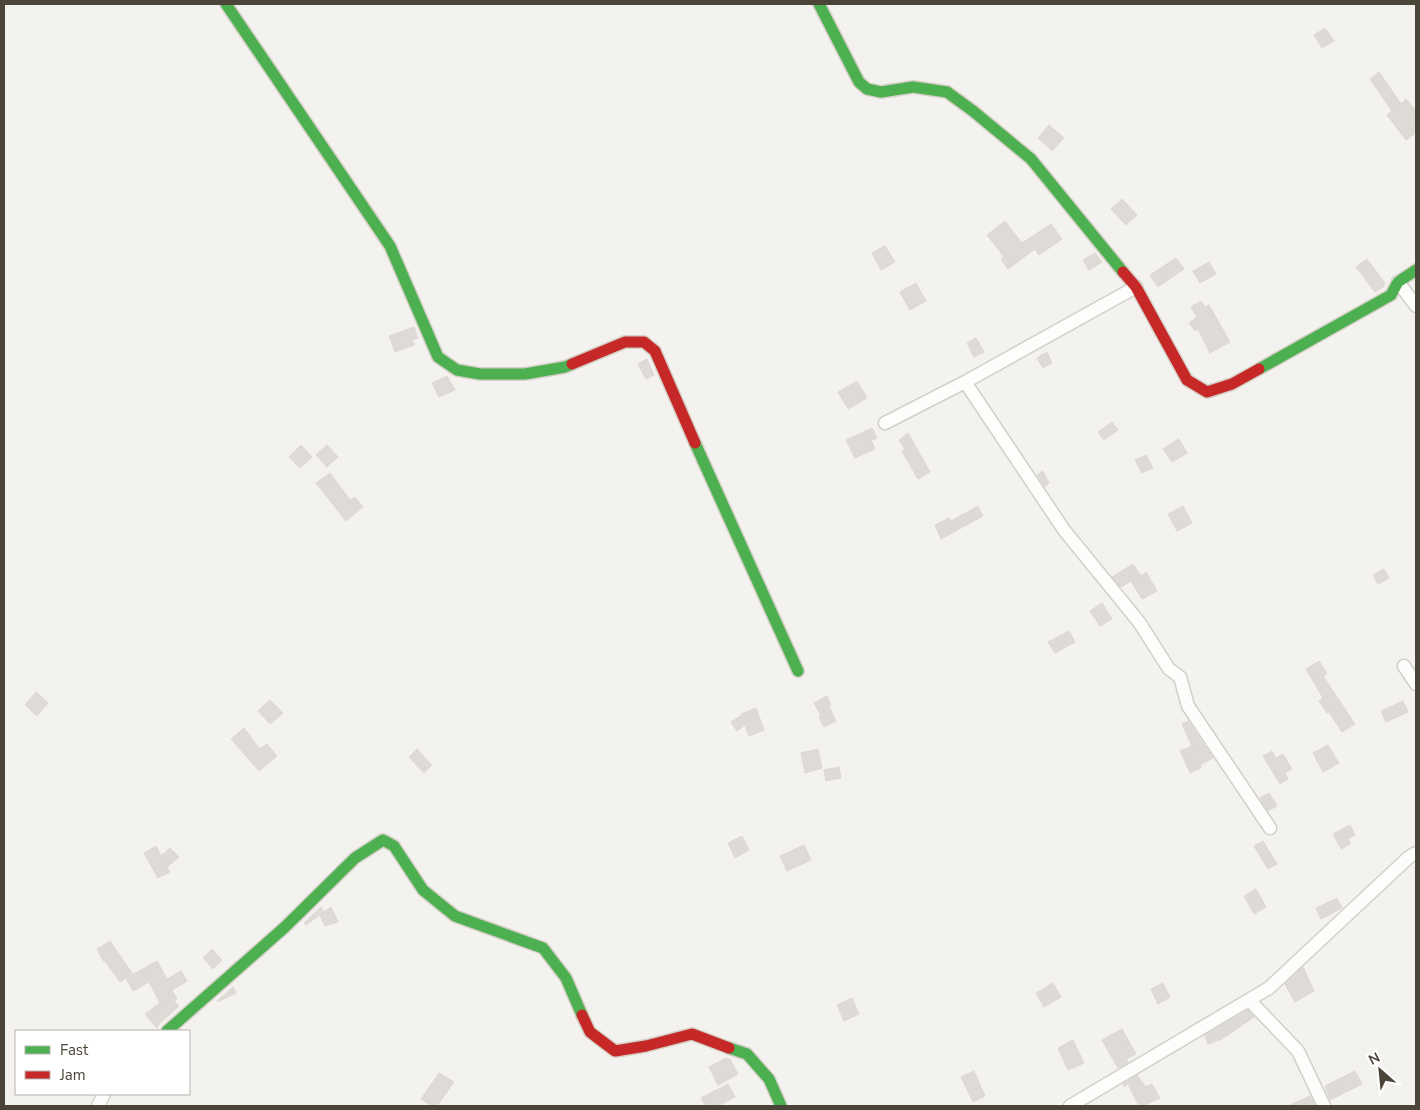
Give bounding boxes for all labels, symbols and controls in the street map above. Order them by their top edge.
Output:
legend [15,1030,190,1095]
text: Fast [60,1040,89,1060]
north arrow [1355,1045,1405,1095]
text: N [1365,1048,1383,1070]
text: Jam [59,1065,86,1085]

